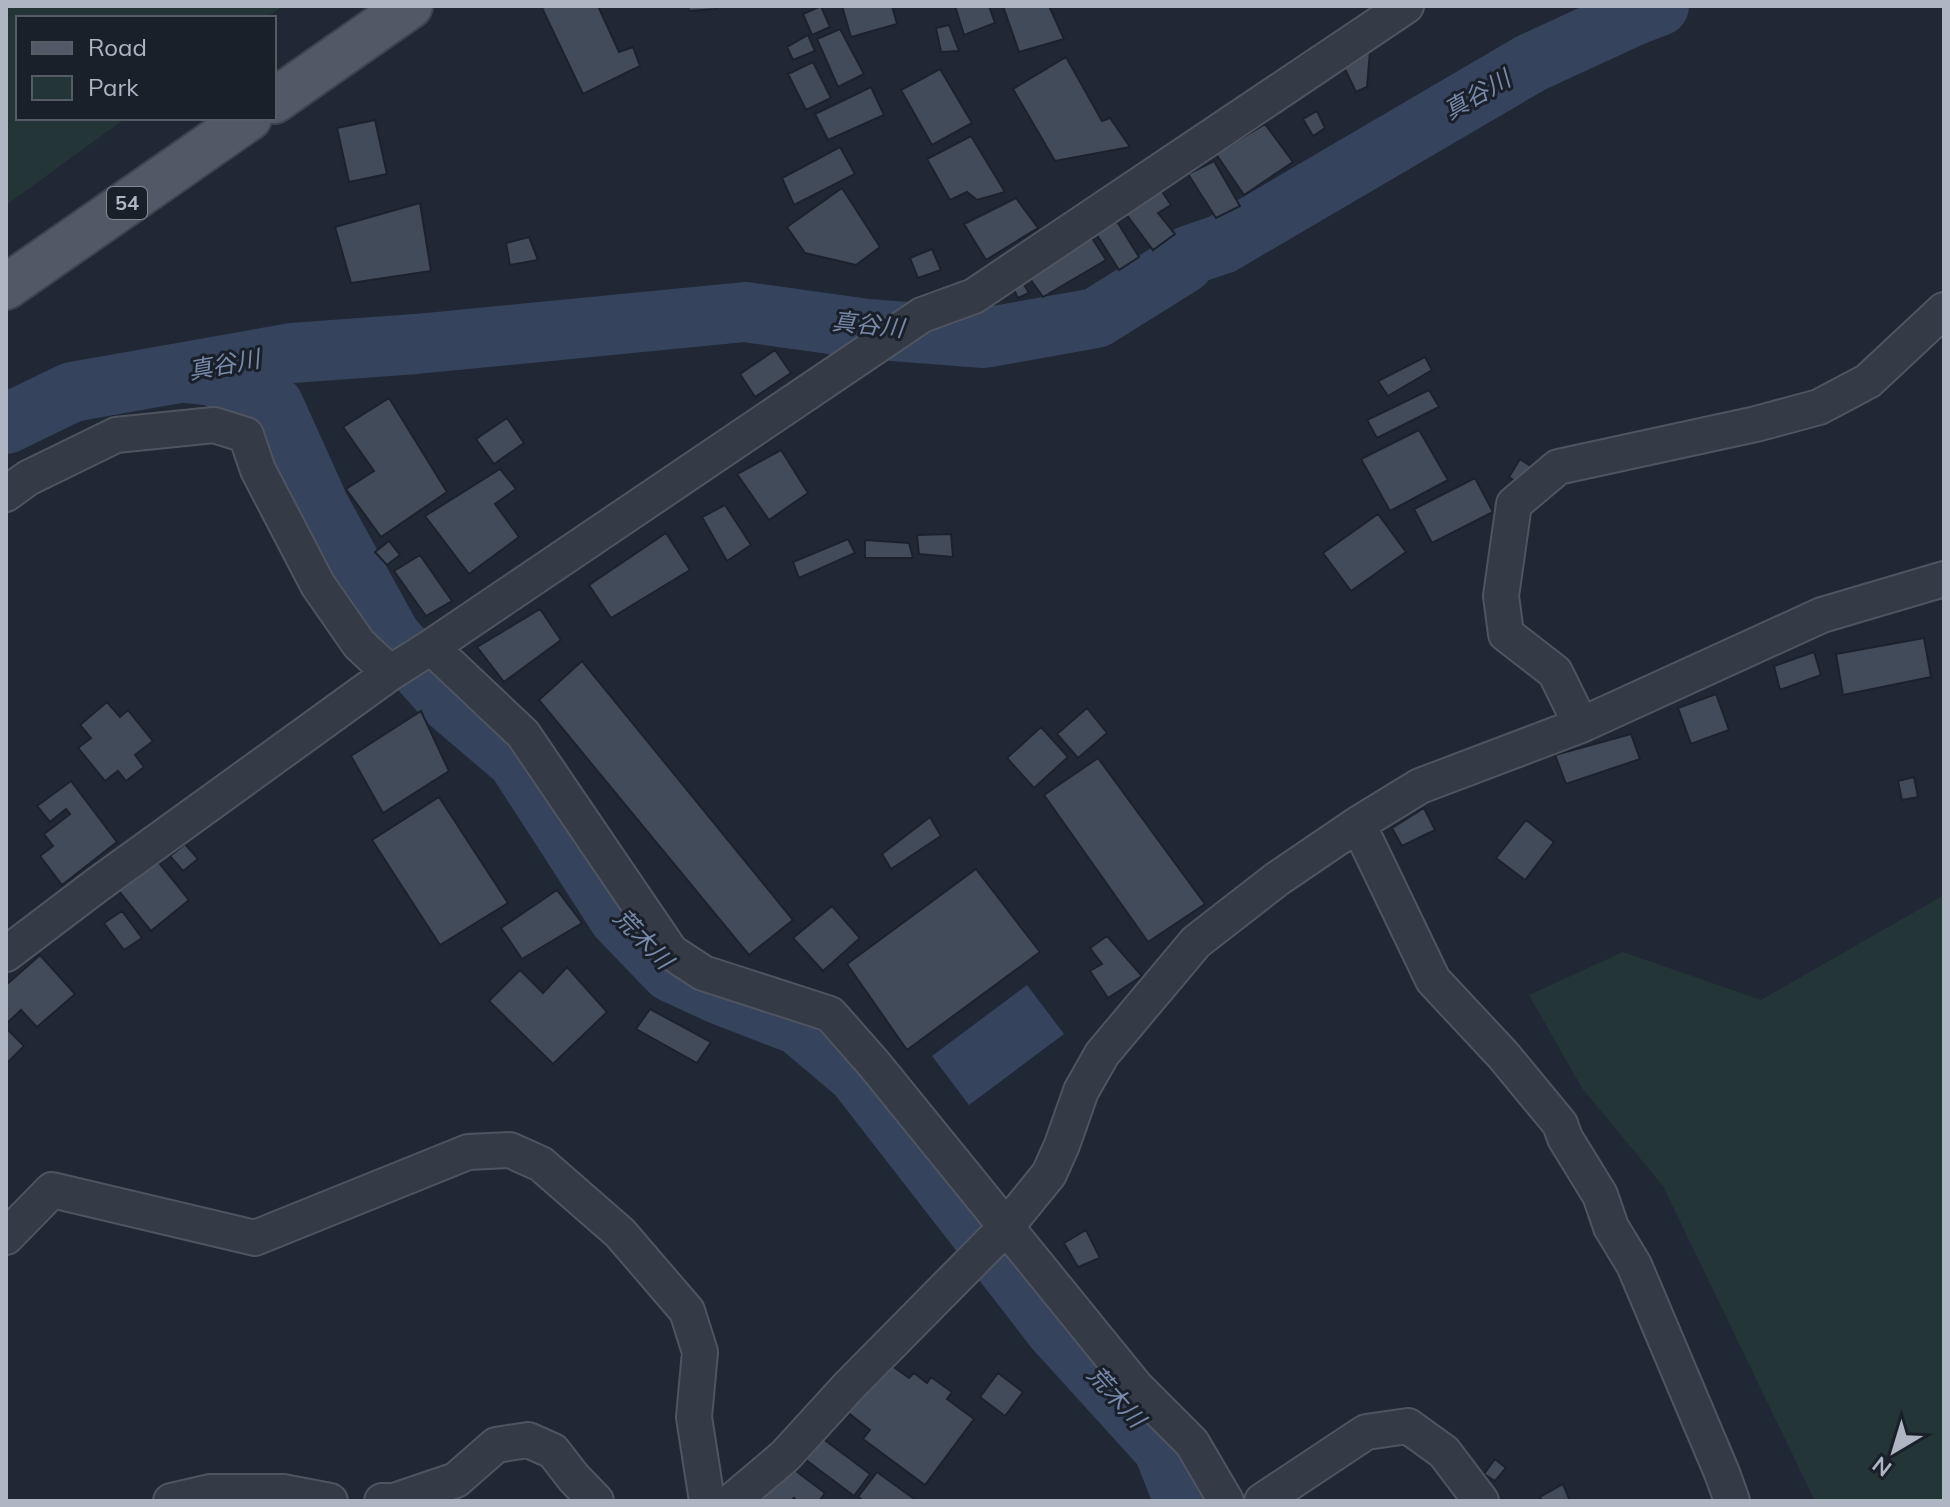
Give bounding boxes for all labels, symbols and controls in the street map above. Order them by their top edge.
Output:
legend [16,16,276,120]
text: Road [88,32,147,62]
water label: 真谷川 [1438,62,1518,125]
text: Park [88,72,139,102]
road number: 54 [107,187,147,219]
water label: 真谷川 [831,305,908,343]
water label: 真谷川 [186,342,265,385]
water label: 荒木川 [608,902,682,977]
water label: 荒木川 [1082,1360,1154,1435]
north arrow [1854,1411,1934,1491]
text: N [1867,1451,1897,1483]

